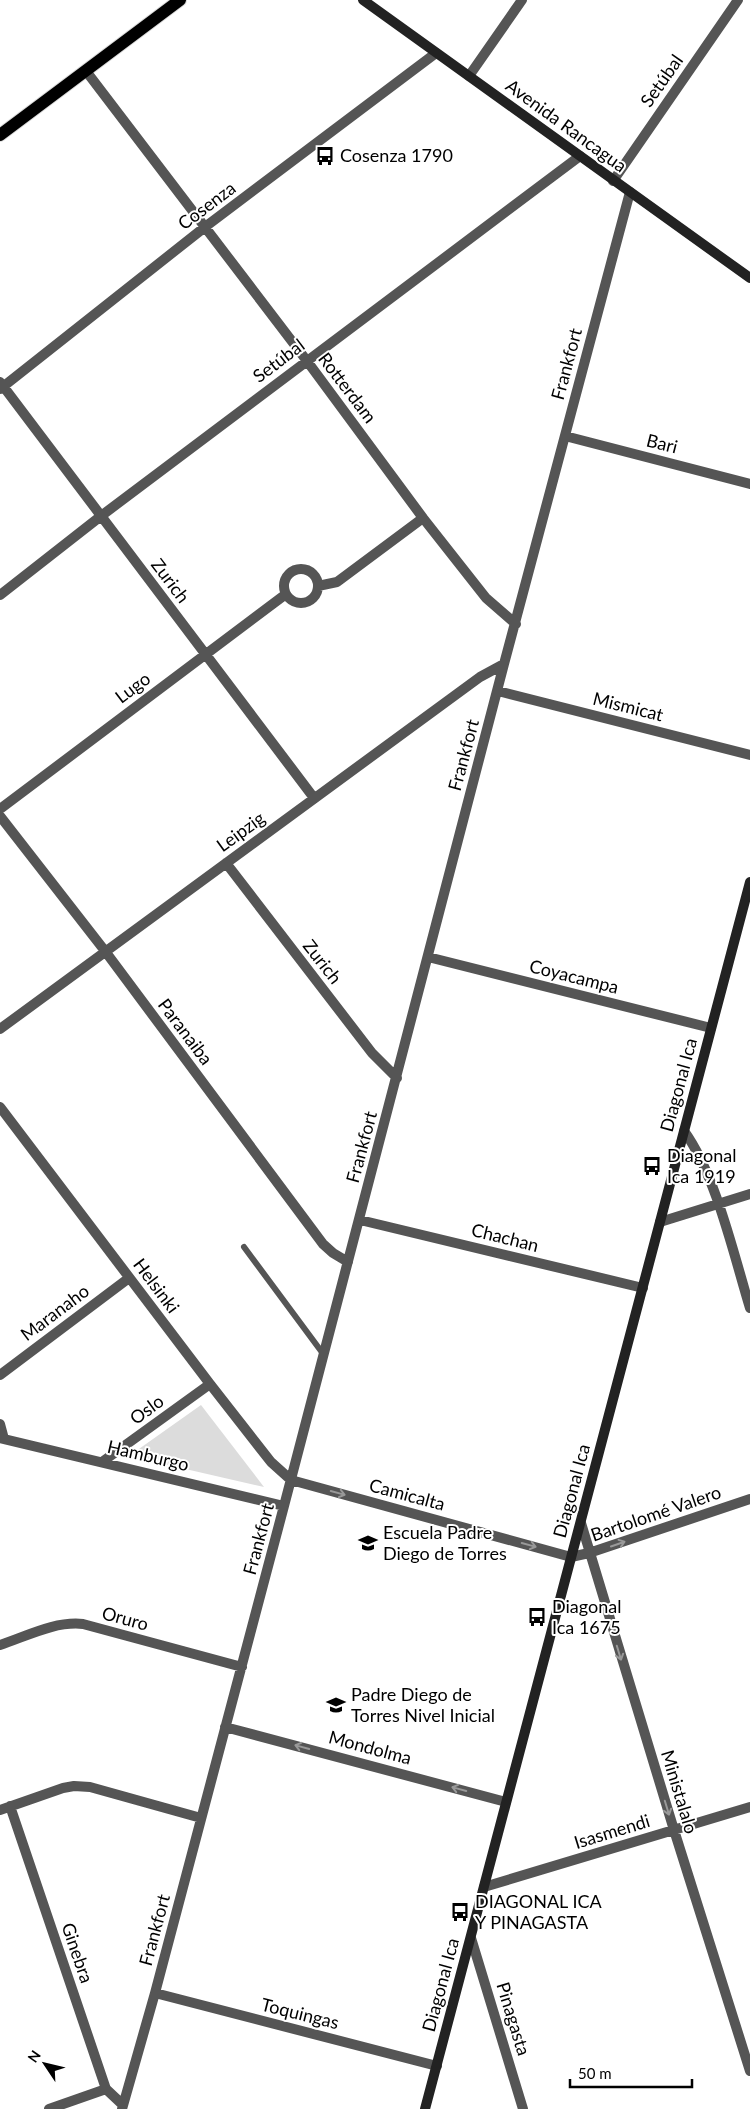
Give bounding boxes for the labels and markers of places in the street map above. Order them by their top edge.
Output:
place label: Cosenza 1790 [340,144,453,166]
bus stop icon: Cosenza 1790 [314,145,336,167]
place label: Diagonal Ica 1919 [667,1144,736,1187]
bus stop icon: Diagonal Ica 1919 [641,1155,663,1177]
place label: Escuela Padre Diego de Torres [383,1521,507,1564]
school or university icon: Escuela Padre Diego de Torres [357,1532,379,1554]
place label: Diagonal Ica 1675 [552,1595,621,1638]
bus stop icon: Diagonal Ica 1675 [526,1606,548,1628]
place label: Padre Diego de Torres Nivel Inicial [351,1683,495,1726]
school or university icon: Padre Diego de Torres Nivel Inicial [325,1694,347,1716]
place label: DIAGONAL ICA Y PINAGASTA [475,1890,602,1933]
bus stop icon: DIAGONAL ICA Y PINAGASTA [449,1901,471,1923]

